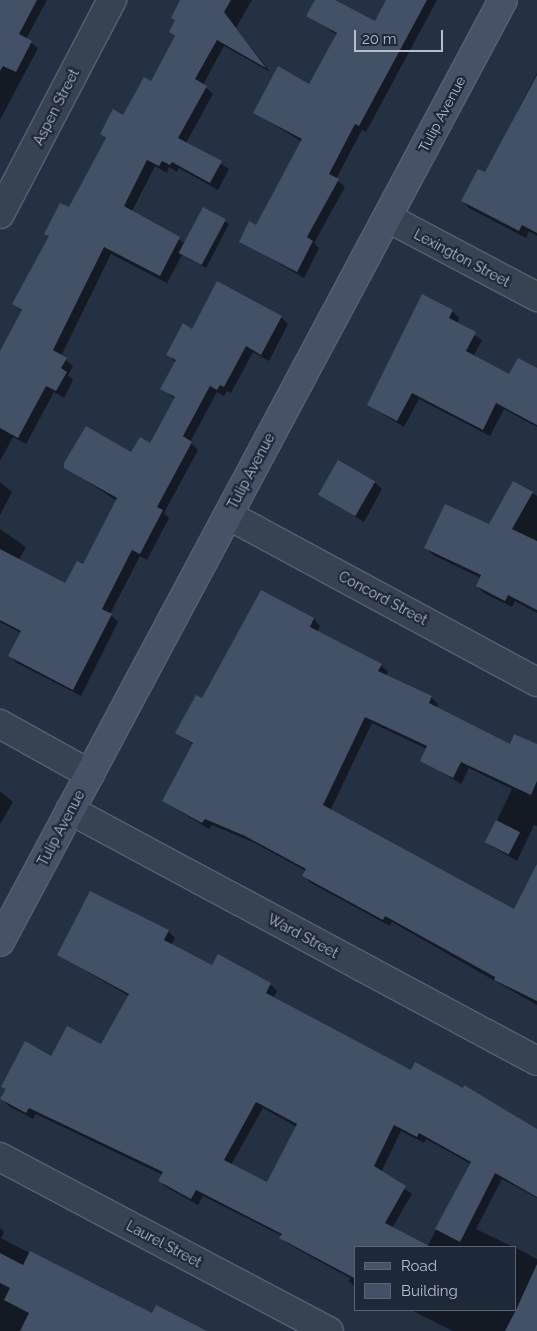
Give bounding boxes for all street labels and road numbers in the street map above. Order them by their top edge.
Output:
street label: Aspen Street [30,66,82,148]
street label: Tulip Avenue [415,73,469,155]
street label: Lexington Street [411,226,513,290]
street label: Tulip Avenue [224,430,278,512]
street label: Concord Street [336,568,430,628]
street label: Tulip Avenue [34,787,88,869]
street label: Ward Street [265,910,341,962]
street label: Laurel Street [123,1217,205,1271]

